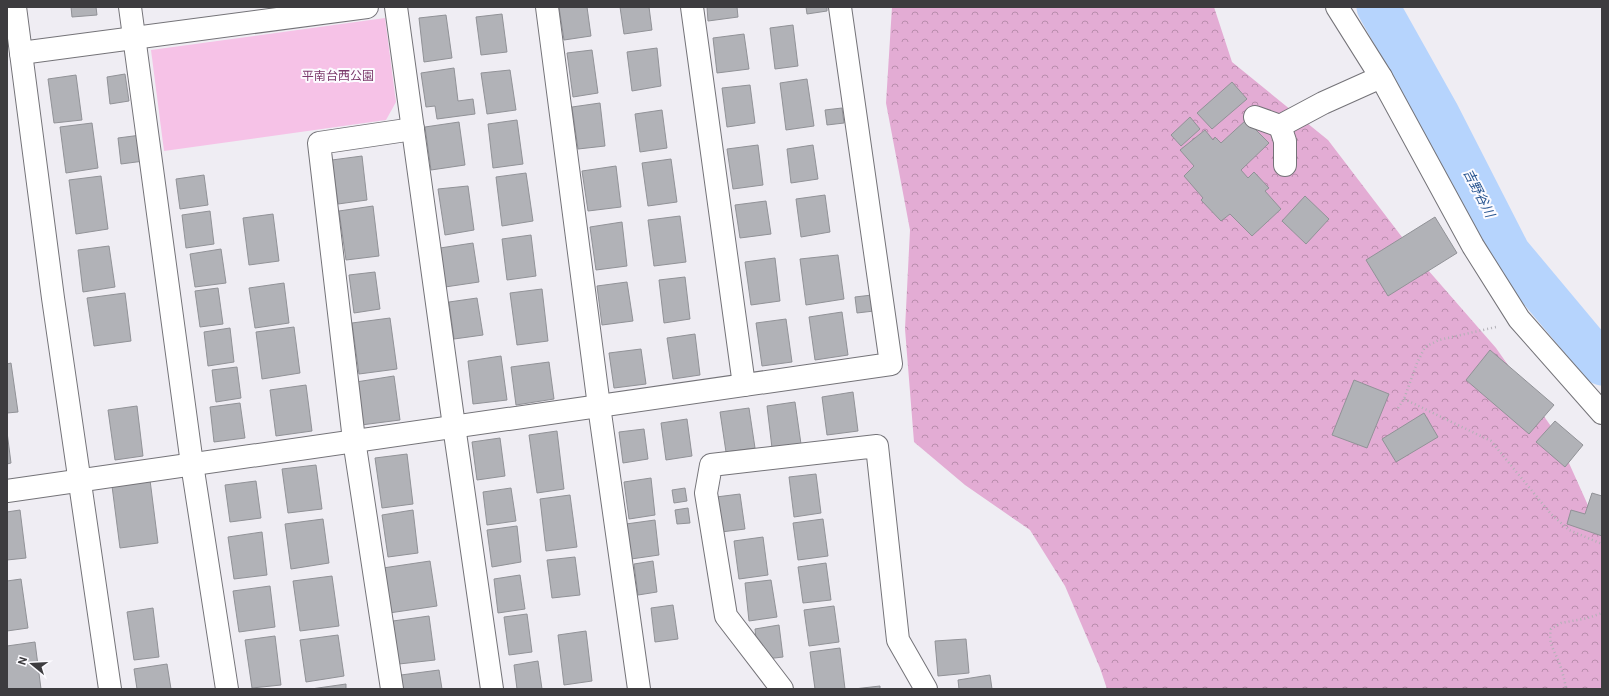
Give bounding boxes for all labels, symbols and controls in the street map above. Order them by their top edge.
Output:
park label: 平南台西公園 [302,69,374,83]
water label: 吉野谷川 [1461,166,1498,221]
north arrow [12,644,52,684]
text: N [16,655,30,667]

